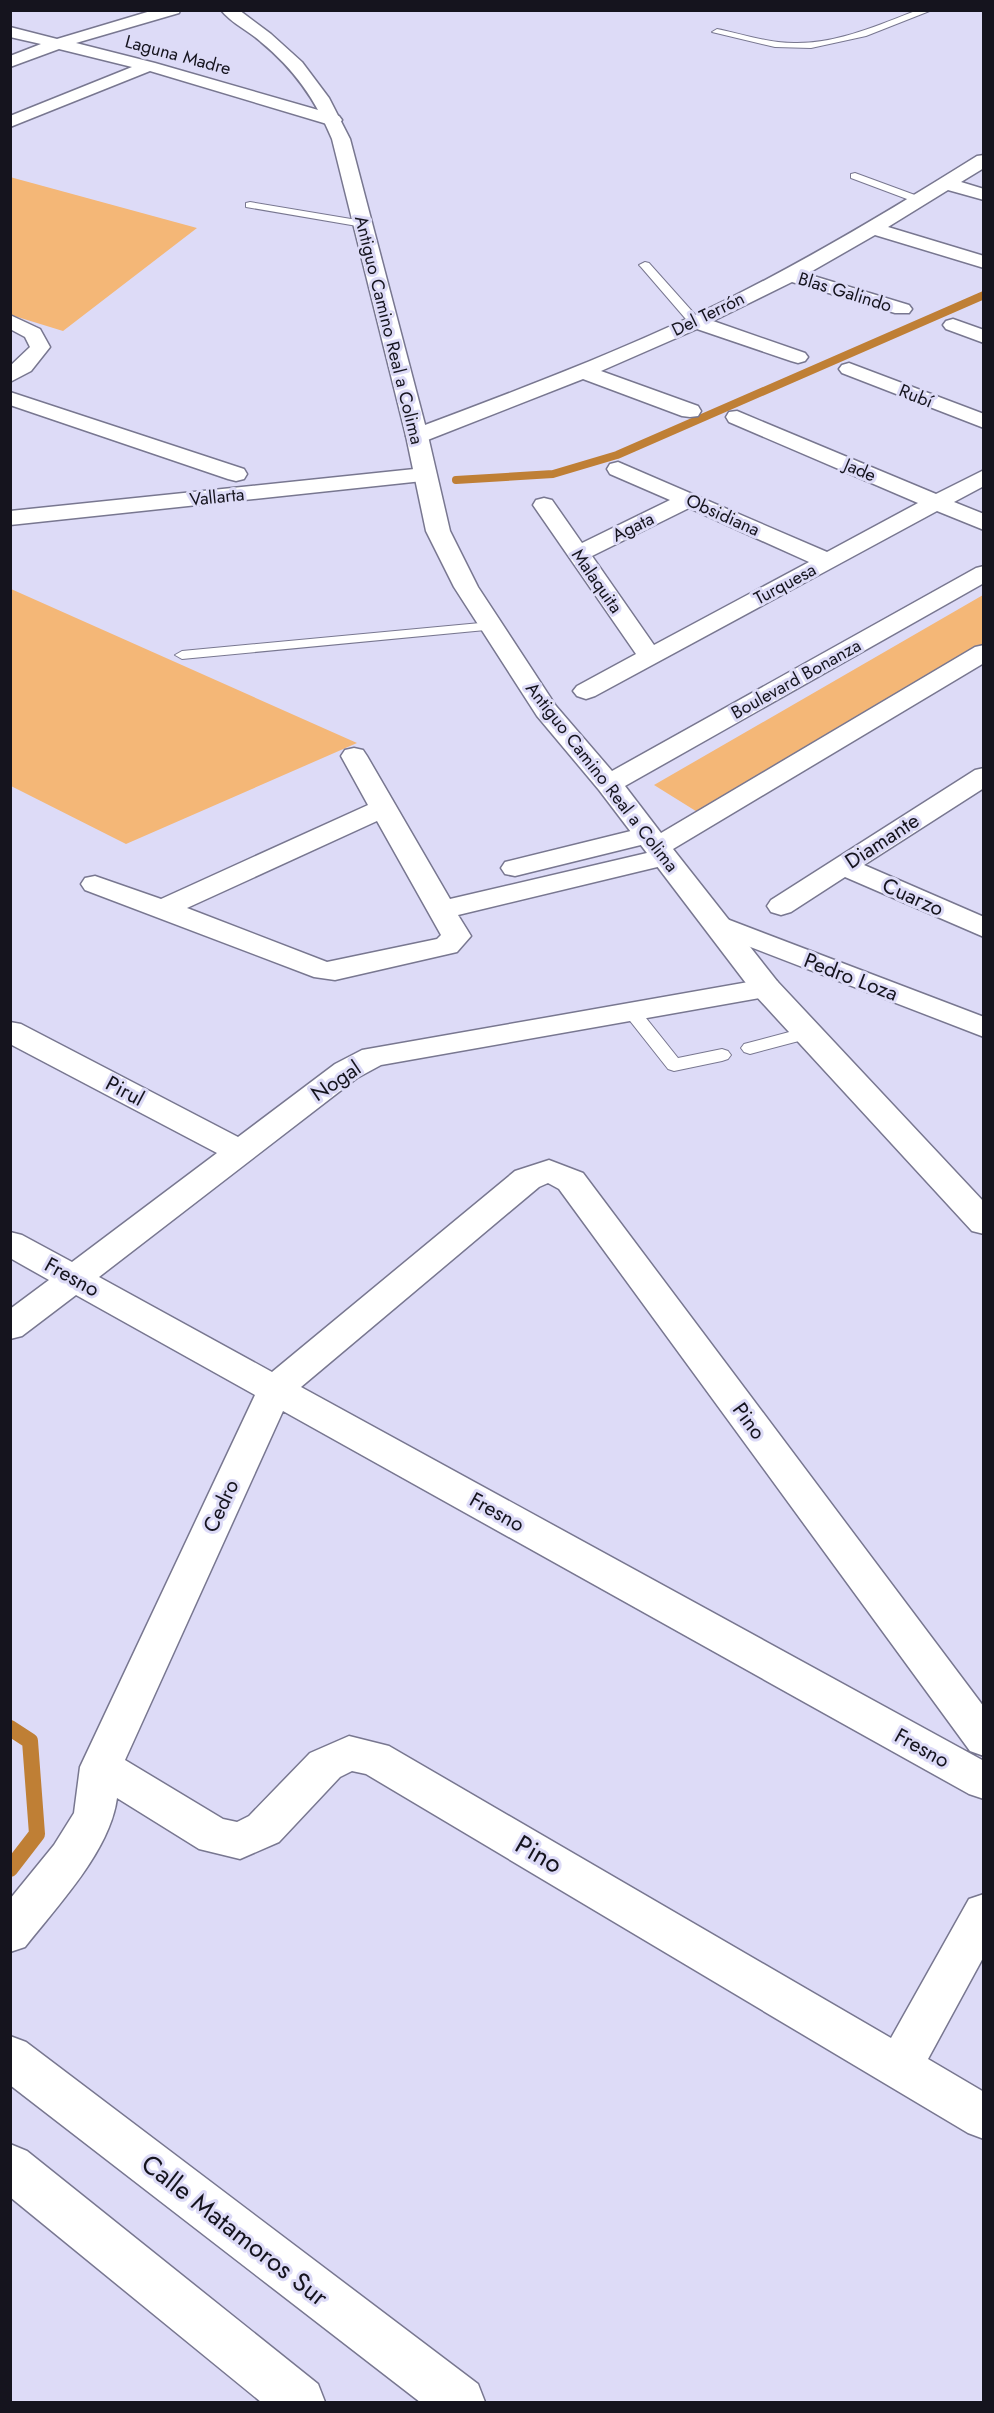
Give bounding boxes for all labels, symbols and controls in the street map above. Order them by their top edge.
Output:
street label: Laguna Madre [122,28,234,82]
street label: Antiguo Camino Real a Colima [348,213,430,447]
street label: Blas Galindo [795,265,895,319]
street label: Del Terrón [667,285,749,343]
street label: Rubí [895,377,938,415]
street label: Jade [838,451,880,488]
street label: Vallarta [188,481,246,513]
street label: Obsidiana [682,487,764,543]
street label: Agata [608,506,658,548]
street label: Malaquita [565,543,629,619]
street label: Turquesa [749,557,821,611]
street label: Boulevard Bonanza [726,632,866,726]
street label: Antiguo Camino Real a Colima [519,676,685,878]
street label: Diamante [839,806,925,876]
street label: Cuarzo [878,870,948,924]
street label: Pedro Loza [800,945,902,1009]
street label: Nogal [305,1053,367,1109]
street label: Pirul [100,1068,150,1114]
street label: Fresno [39,1250,105,1304]
street label: Pino [725,1396,773,1446]
street label: Cedro [196,1474,246,1538]
street label: Fresno [464,1485,530,1539]
street label: Fresno [889,1721,955,1775]
street label: Pino [508,1825,570,1883]
street label: Calle Matamoros Sur [133,2145,337,2315]

